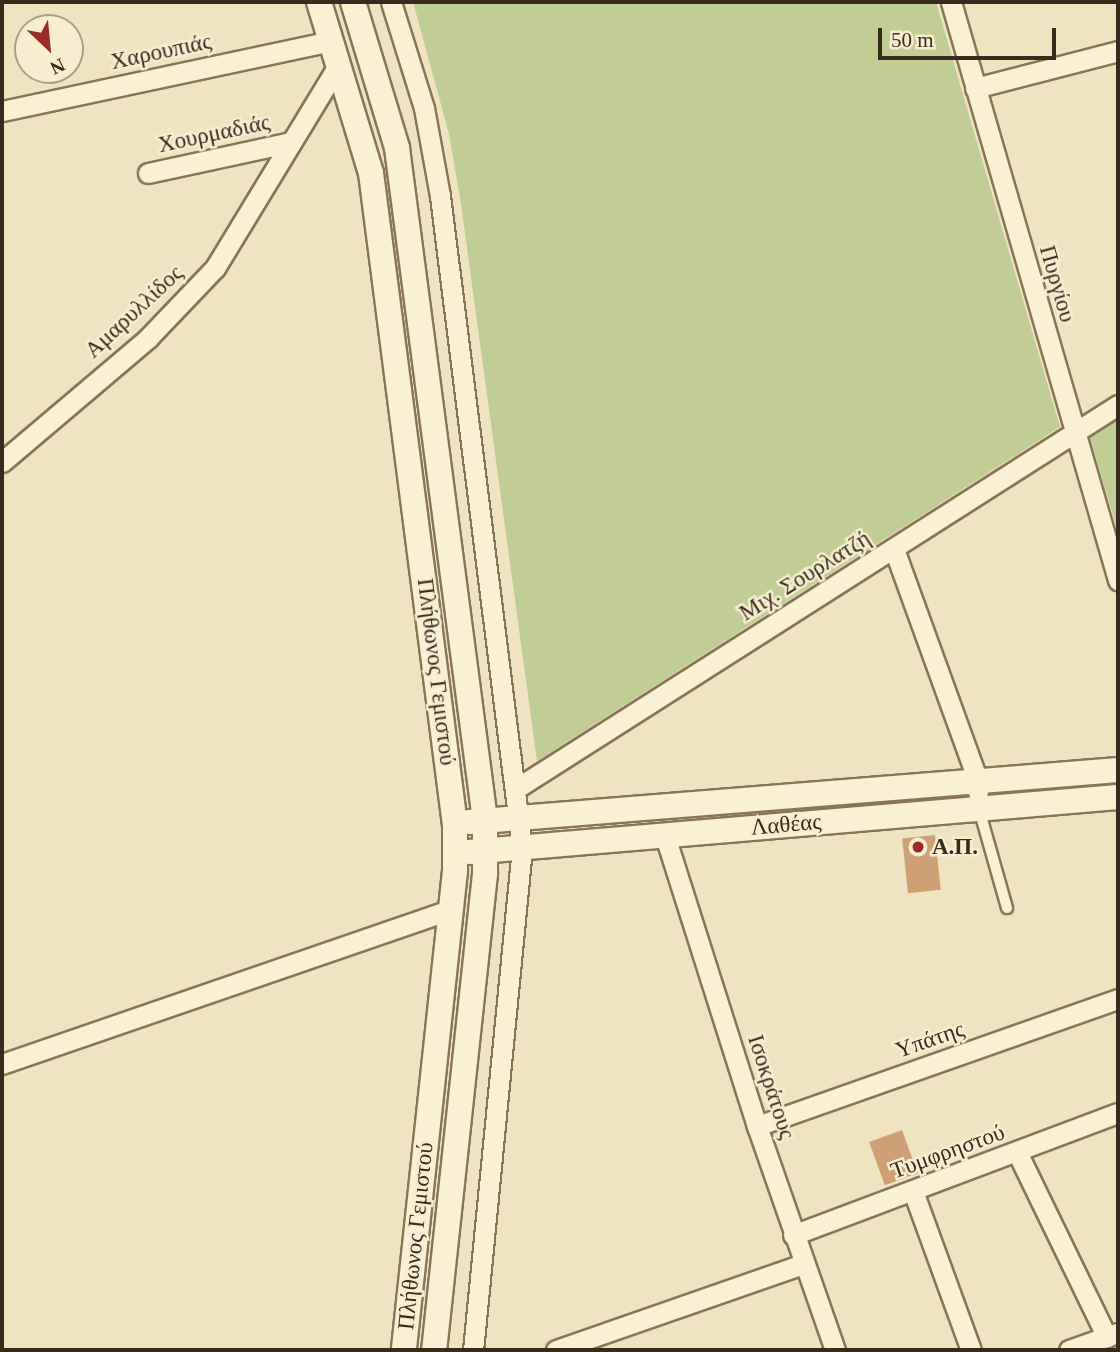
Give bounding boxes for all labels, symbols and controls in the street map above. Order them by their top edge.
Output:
north arrow [14,14,84,84]
scale bar [882,14,1060,58]
street label: Χαρουπιάς [108,28,214,76]
text: 50 m [891,28,934,52]
text: N [47,54,68,79]
street label: Χουρμαδιάς [156,109,272,159]
street label: Πυργίου [1033,242,1081,326]
street label: Αμαρυλλίδος [79,260,189,364]
street label: Μιχ. Σουρλατζή [734,525,876,627]
street label: Πλήθωνος Γεμιστού [411,577,461,767]
street label: Λαθέας [750,808,822,842]
place label: Α.Π. [932,833,978,861]
marker: Α.Π. [910,839,926,855]
street label: Υπάτης [892,1015,968,1065]
street label: Ισοκράτους [741,1031,801,1143]
street label: Τυμφρηστού [887,1119,1009,1185]
street label: Πλήθωνος Γεμιστού [392,1141,440,1331]

